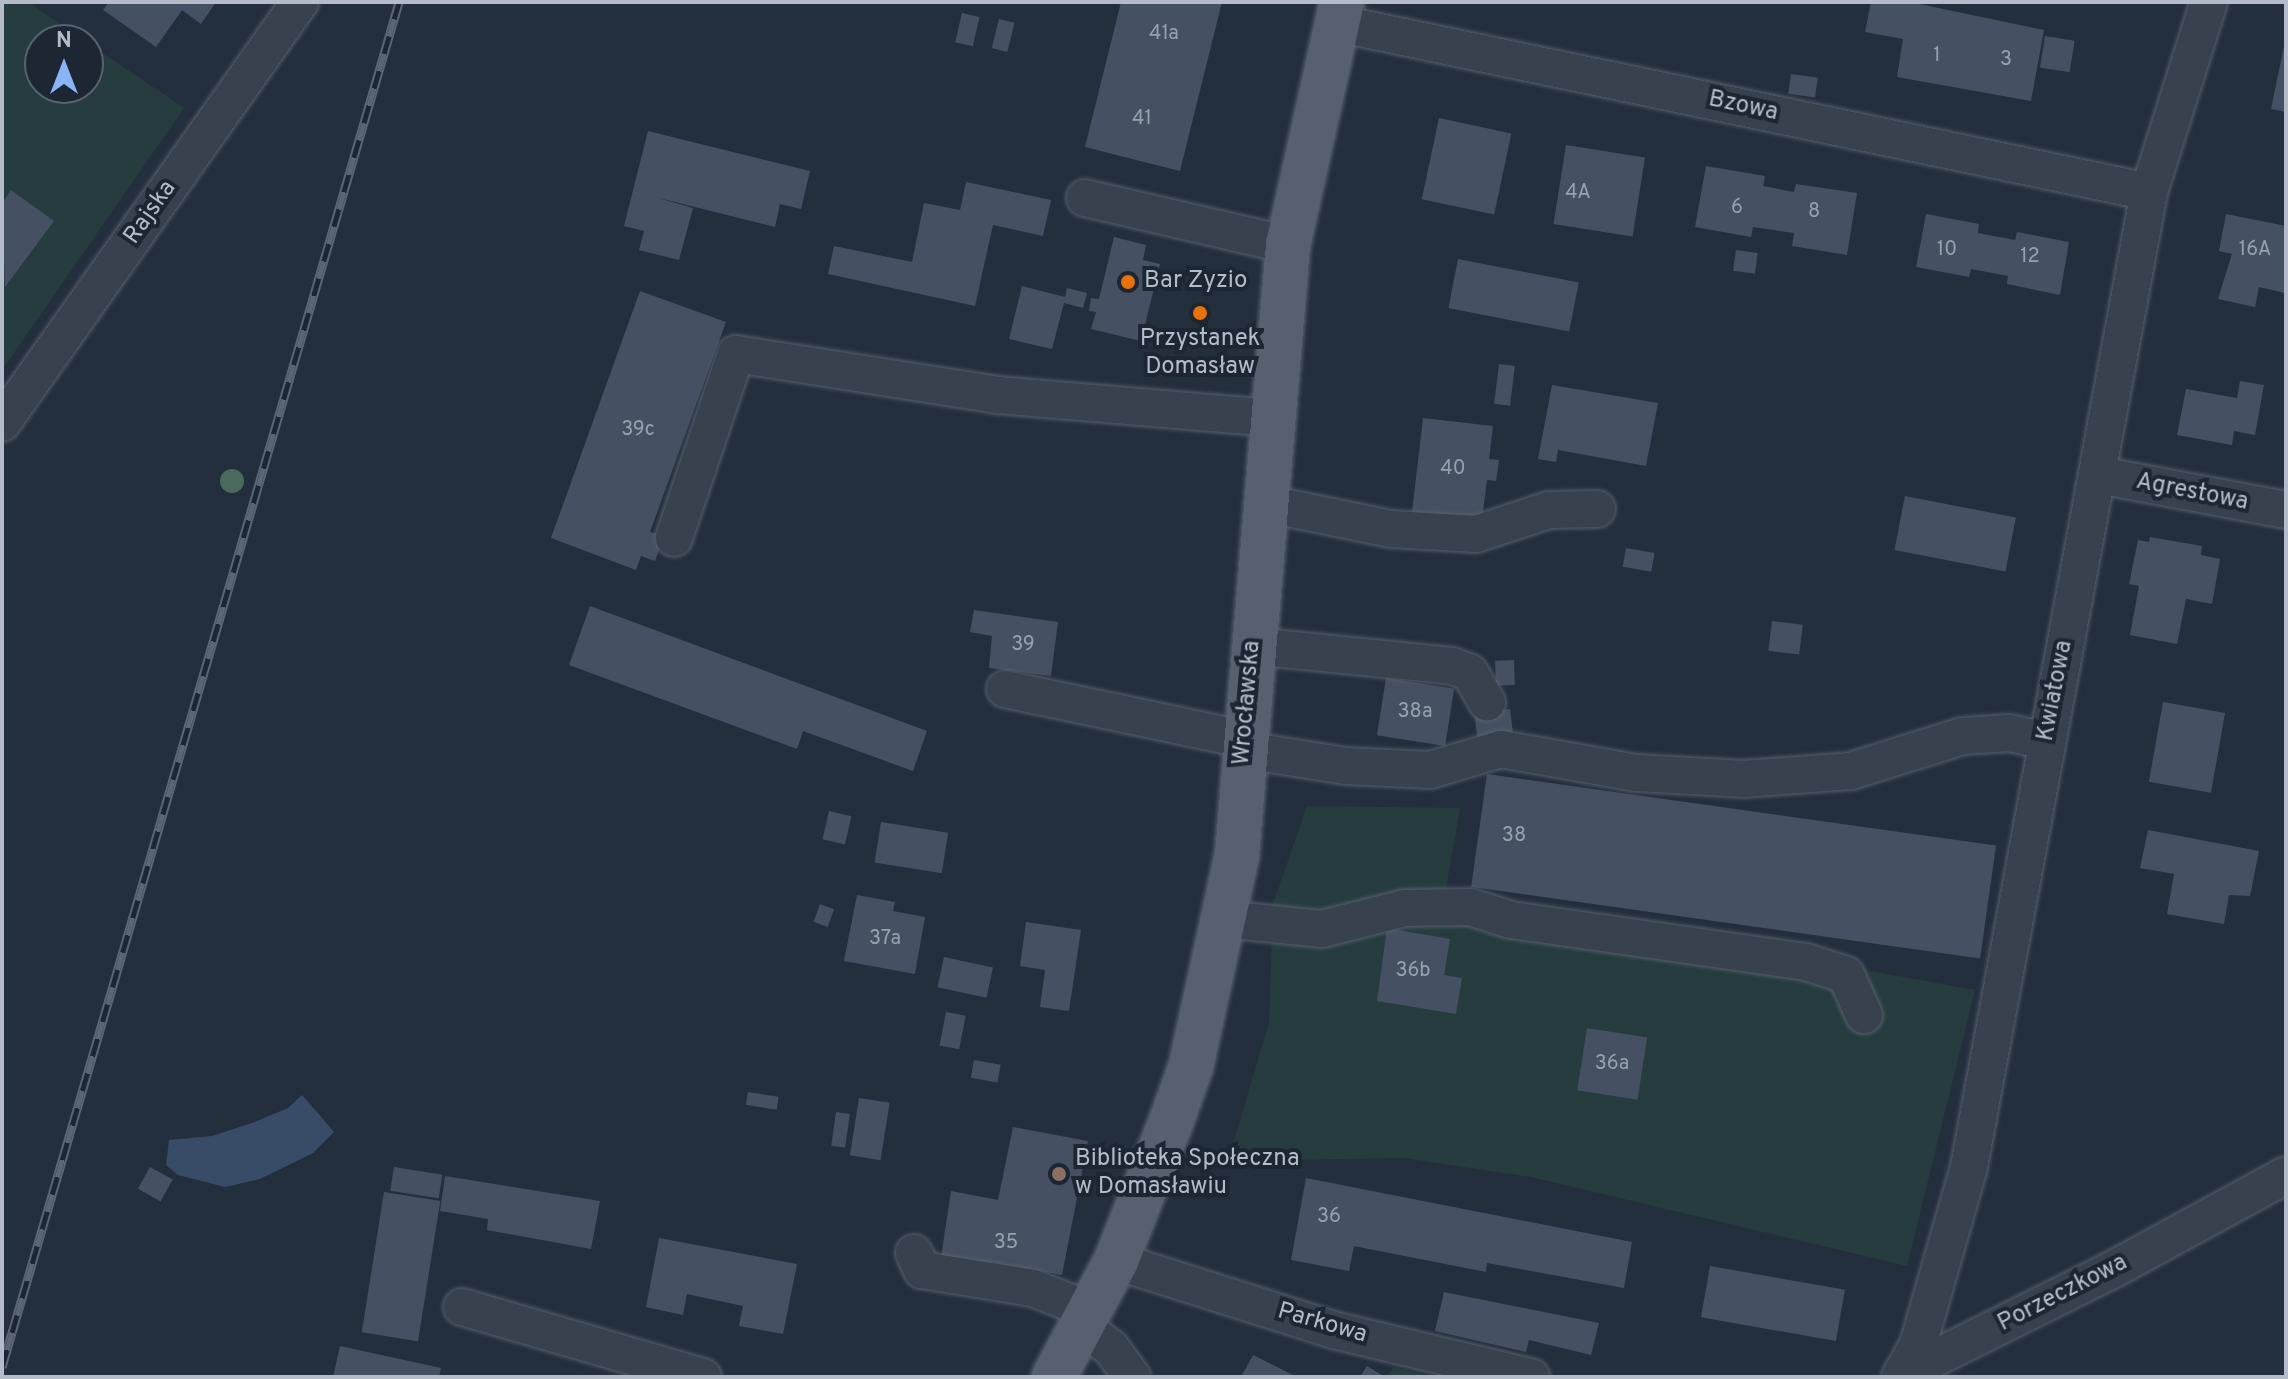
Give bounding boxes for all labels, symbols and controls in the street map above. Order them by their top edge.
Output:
house number: 41a [1149,22,1179,46]
north arrow [24,24,104,104]
text: N [56,28,72,55]
house number: 1 [1933,44,1941,68]
house number: 3 [2000,48,2012,72]
street label: Bzowa [1706,86,1780,128]
house number: 41 [1132,107,1152,131]
street label: Rajska [119,176,183,250]
house number: 4A [1565,181,1591,205]
house number: 6 [1731,196,1743,220]
house number: 8 [1808,200,1820,224]
house number: 10 [1937,238,1957,262]
house number: 16A [2239,238,2271,262]
house number: 12 [2020,245,2040,269]
place label: Bar Zyzio [1144,268,1247,296]
marker: Bar Zyzio [1119,273,1137,291]
marker: Przystanek Domasław [1191,304,1209,322]
place label: Przystanek Domasław [1140,326,1260,382]
house number: 39c [621,418,655,442]
house number: 40 [1440,457,1466,481]
street label: Agrestowa [2133,468,2251,518]
house number: 39 [1011,633,1035,657]
street label: Kwiatowa [2032,638,2080,744]
street label: Wrocławska [1228,639,1268,767]
house number: 38a [1398,700,1432,724]
house number: 38 [1502,824,1526,848]
house number: 37a [869,927,901,951]
house number: 36b [1395,959,1431,983]
house number: 36a [1595,1052,1629,1076]
place label: Biblioteka Społeczna w Domasławiu [1075,1146,1300,1202]
marker: Biblioteka Społeczna w Domasławiu [1050,1165,1068,1183]
house number: 36 [1317,1205,1341,1229]
house number: 35 [994,1231,1018,1255]
street label: Porzeczkowa [1993,1249,2133,1339]
street label: Parkowa [1274,1298,1370,1350]

